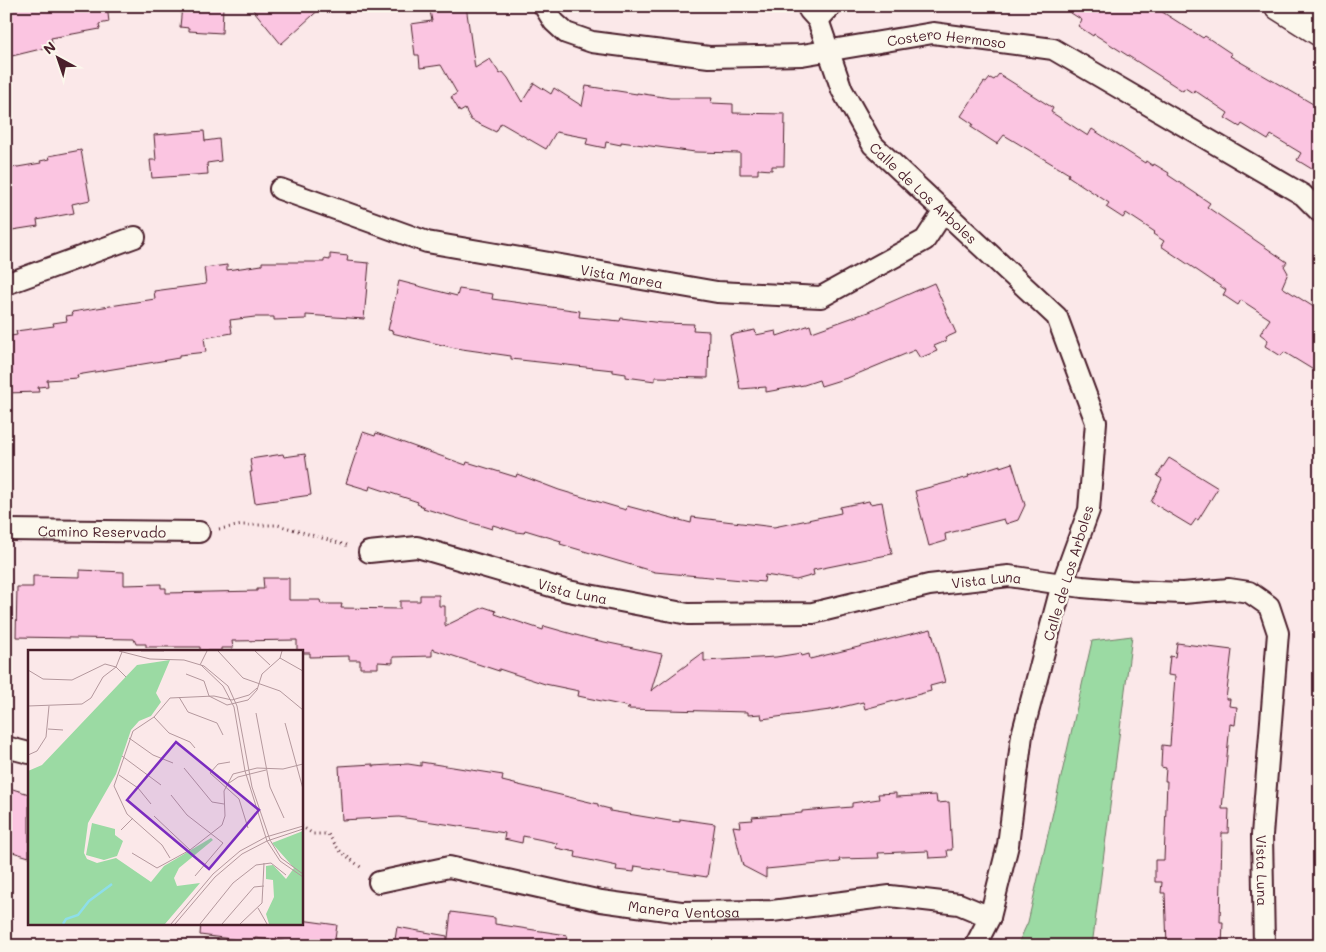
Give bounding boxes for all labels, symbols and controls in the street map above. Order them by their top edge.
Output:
street label: Costero Hermoso [886,24,1007,52]
north arrow [32,32,82,82]
text: N [39,37,60,58]
street label: Calle de Los Arboles [866,137,982,247]
street label: Vista Marea [579,259,665,292]
street label: Calle de Los Arboles [1038,503,1098,643]
street label: Camino Reservado [38,521,166,541]
street label: Vista Luna [950,566,1023,592]
street label: Vista Luna [536,573,609,608]
inset map [28,650,302,924]
street label: Vista Luna [1253,835,1273,906]
street label: Manera Ventosa [627,895,740,922]

